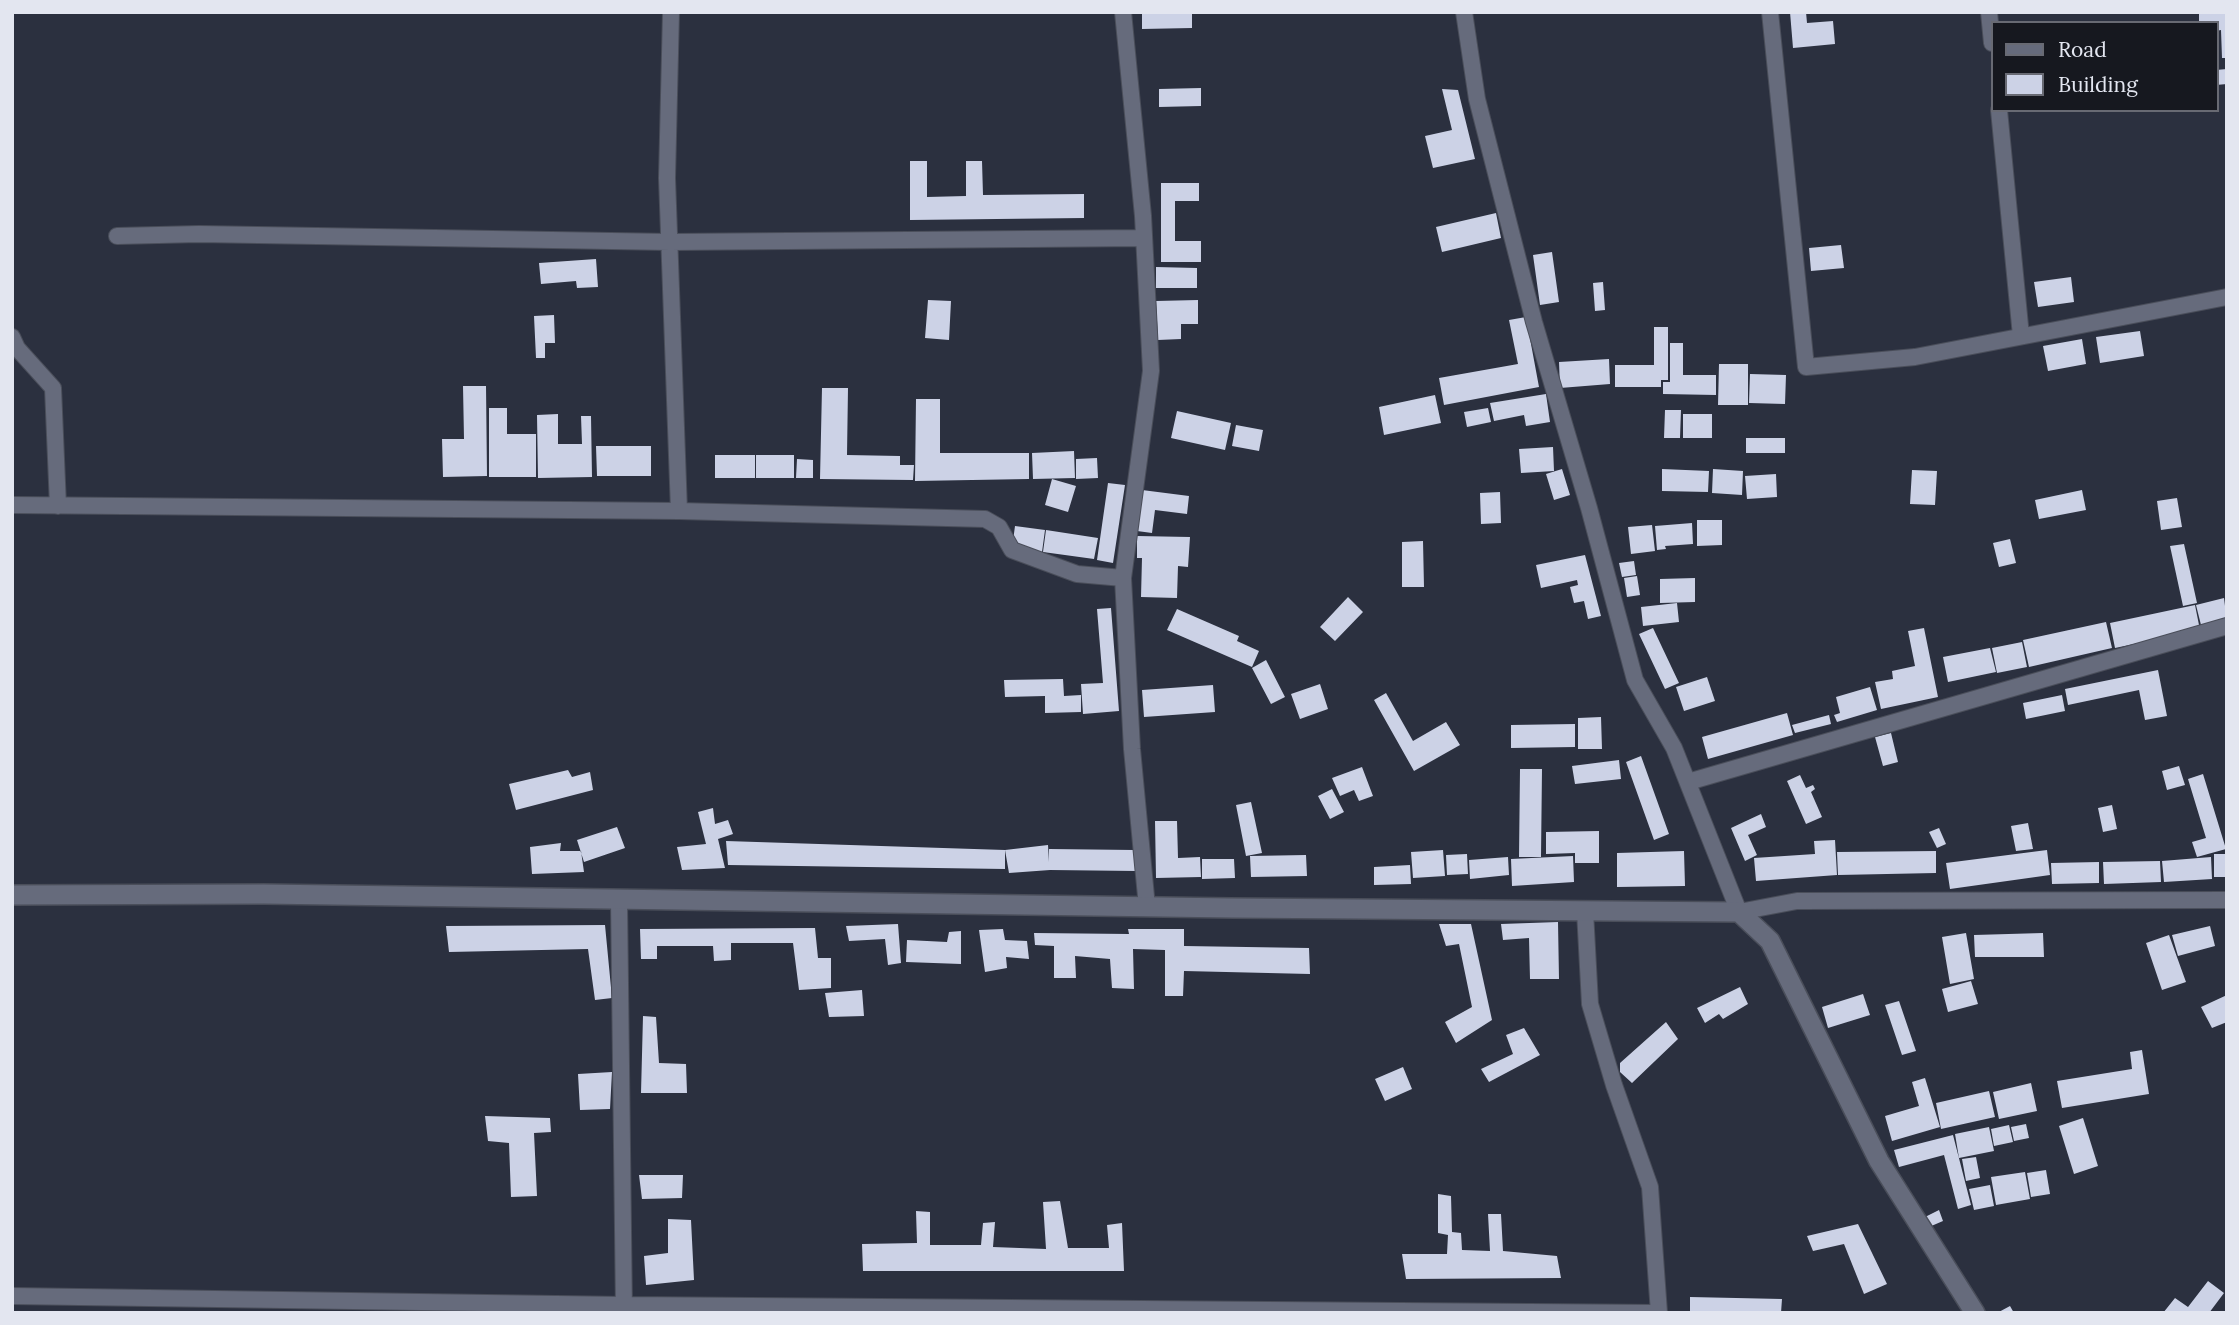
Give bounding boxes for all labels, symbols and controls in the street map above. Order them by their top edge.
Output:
legend [1990,21,2218,112]
text: Road [2058,36,2107,63]
text: Building [2058,71,2138,98]

